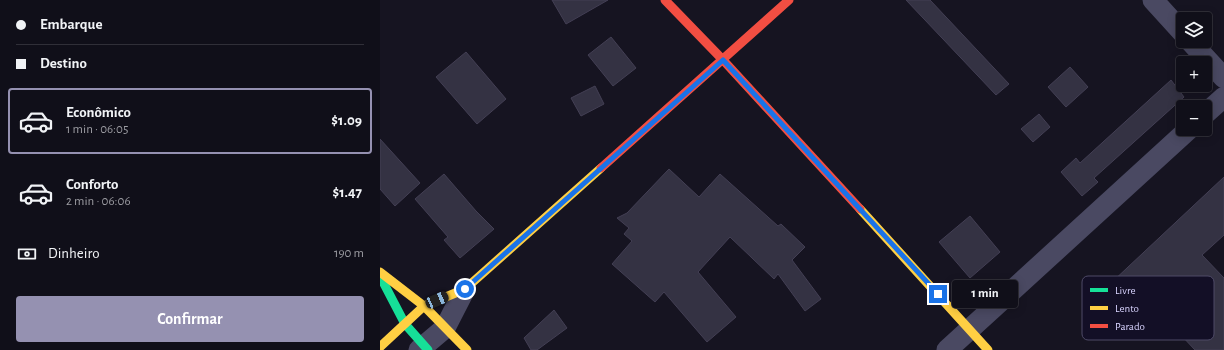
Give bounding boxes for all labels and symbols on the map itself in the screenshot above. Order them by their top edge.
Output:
legend [1082,276,1214,340]
route start [456,280,474,298]
callout: 1 min [952,280,1018,308]
route end [929,285,947,303]
text: Livre [1115,285,1136,296]
car [424,290,450,310]
text: Lento [1115,303,1139,314]
text: Parado [1115,321,1145,332]

